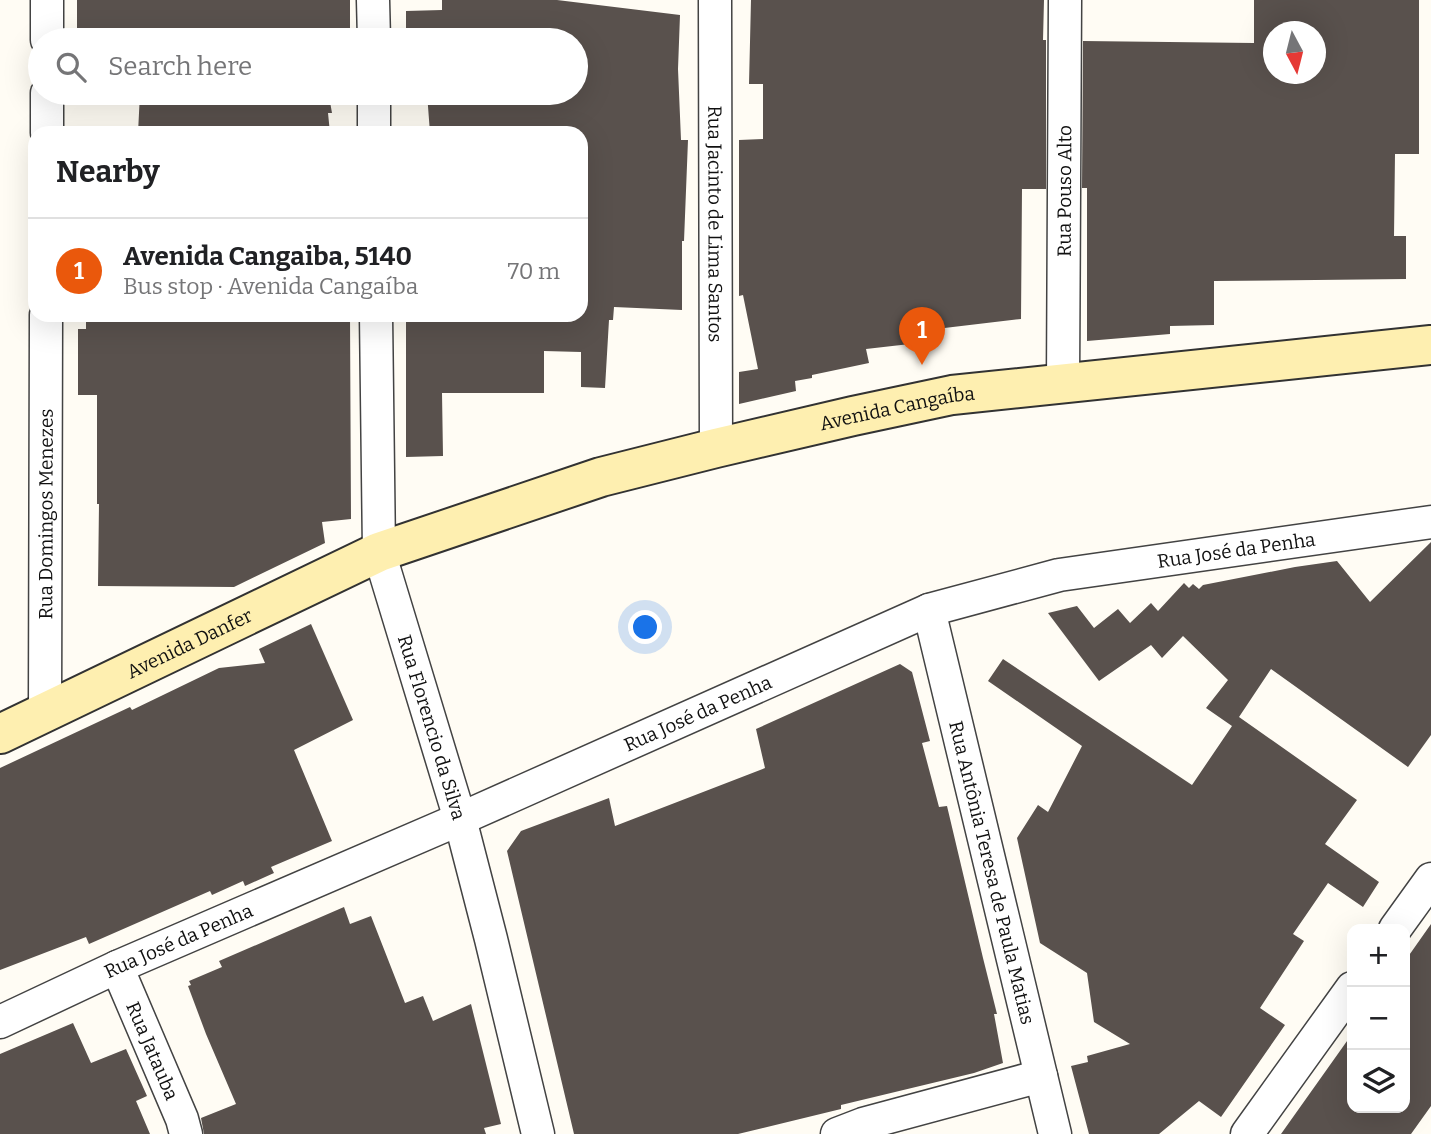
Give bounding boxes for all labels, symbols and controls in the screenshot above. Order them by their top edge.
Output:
north arrow [1263,21,1326,84]
search box [28,28,588,105]
icon: search [52,48,90,86]
text: Search here [108,51,252,82]
street label: Rua Jacinto de Lima Santos [703,106,727,342]
street label: Rua Pouso Alto [1053,125,1076,257]
text: Nearby [56,154,160,190]
text: Avenida Cangaiba, 5140 [123,241,412,272]
text: 1 [74,257,84,285]
text: 70 m [508,257,560,285]
text: Bus stop · Avenida Cangaíba [123,272,418,300]
pin: 1 [899,307,945,365]
street label: Avenida Cangaíba [817,382,976,435]
street label: Rua Domingos Menezes [34,409,58,619]
street label: Rua José da Penha [1156,528,1317,573]
street label: Avenida Danfer [123,603,257,683]
your location [628,610,662,644]
street label: Rua Florencio da Silva [393,632,471,823]
street label: Rua José da Penha [620,670,776,757]
street label: Rua Antônia Teresa de Paula Matias [944,718,1039,1027]
street label: Rua José da Penha [101,899,257,983]
map controls [1347,924,1410,1113]
button: + [1347,924,1410,987]
button: − [1347,987,1410,1050]
street label: Rua Jatauba [121,998,184,1104]
button: layers [1347,1050,1410,1113]

